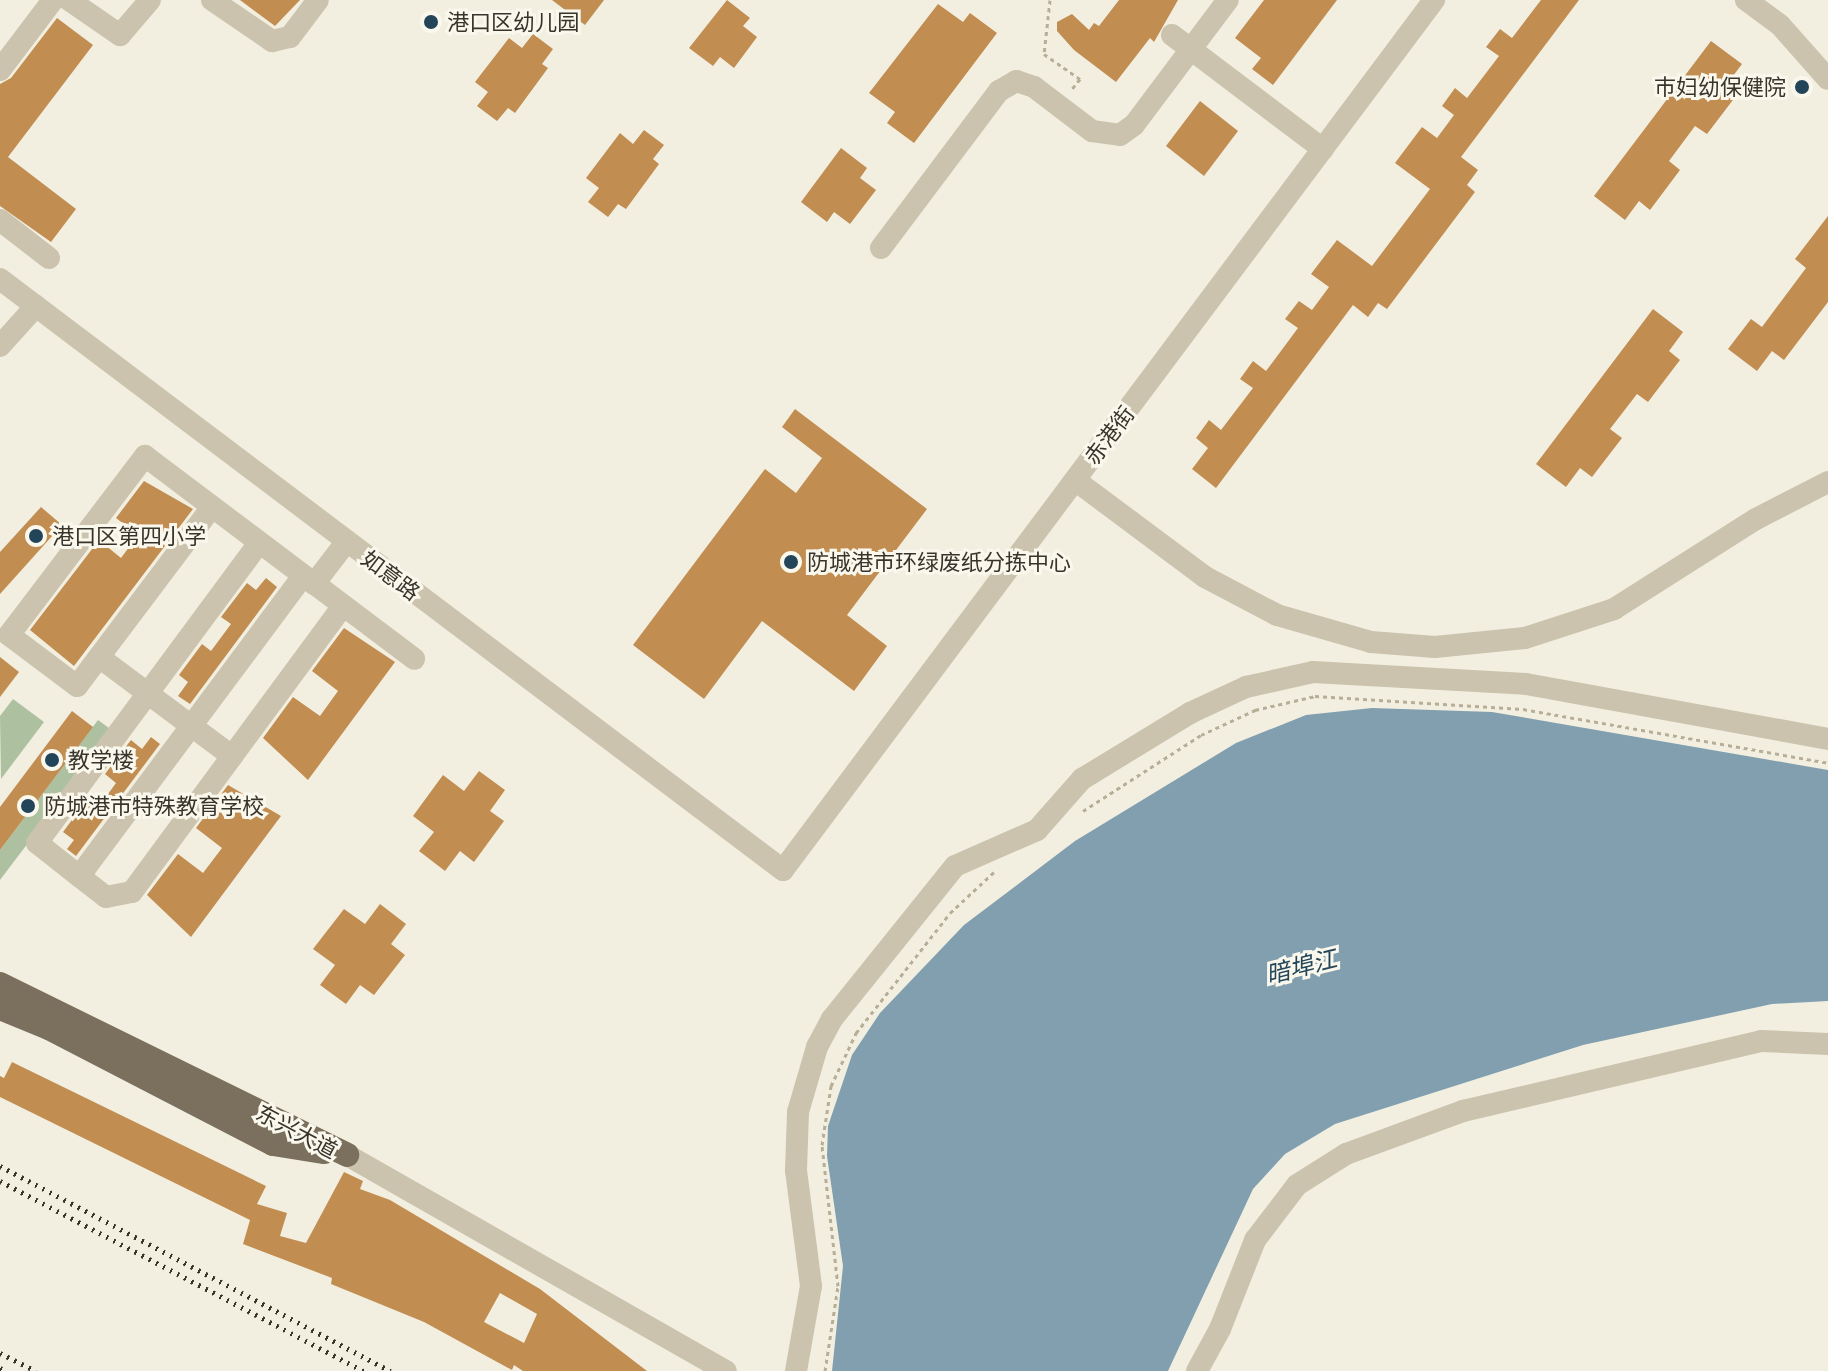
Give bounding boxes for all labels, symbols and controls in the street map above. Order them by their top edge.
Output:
place label: 港口区幼儿园 [447,9,579,35]
marker: 港口区幼儿园 [422,13,440,31]
place label: 巿妇幼保健院 [1654,74,1786,100]
marker: 巿妇幼保健院 [1793,78,1811,96]
street label: 赤港街 [1079,401,1139,469]
place label: 港口区第四小学 [52,523,206,549]
marker: 港口区第四小学 [27,527,45,545]
street label: 如意路 [357,545,425,605]
place label: 防城港市环绿废纸分拣中心 [807,549,1071,575]
marker: 防城港市环绿废纸分拣中心 [782,553,800,571]
place label: 教学楼 [68,747,134,773]
marker: 教学楼 [43,751,61,769]
place label: 防城港市特殊教育学校 [44,793,264,819]
marker: 防城港市特殊教育学校 [19,797,37,815]
water label: 暗埠江 [1263,943,1339,989]
street label: 东兴大道 [252,1099,342,1163]

